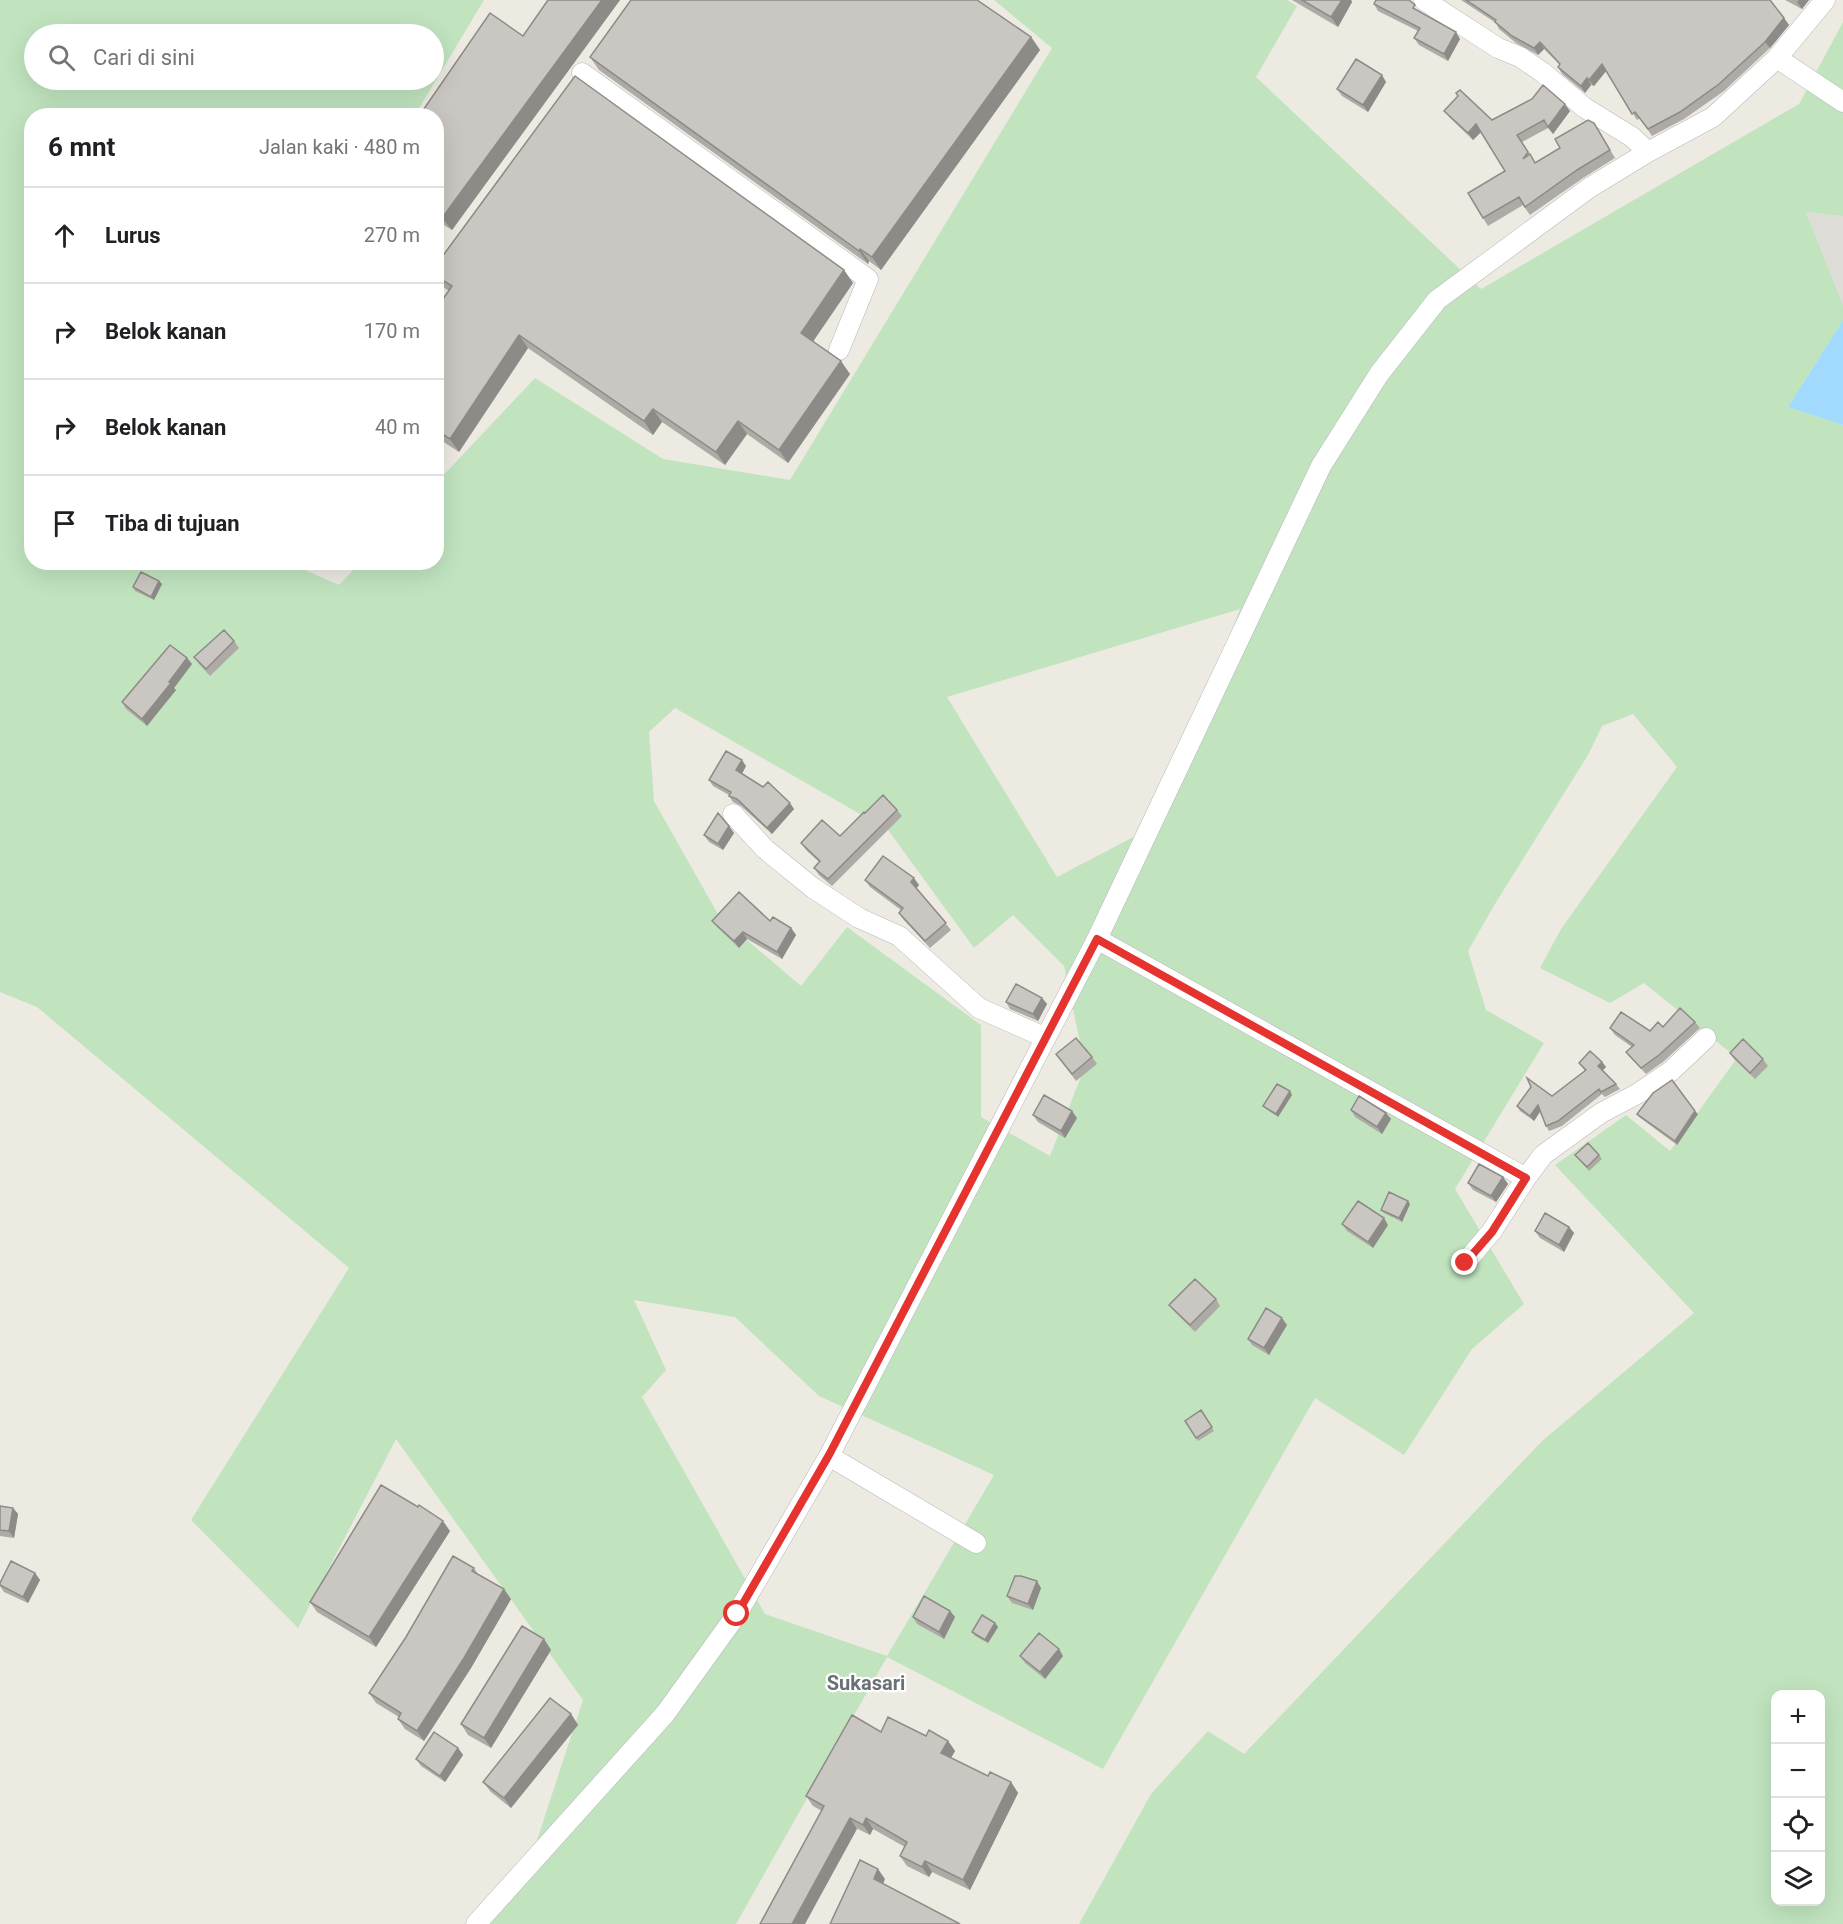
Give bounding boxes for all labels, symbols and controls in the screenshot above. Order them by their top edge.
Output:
search box [24,24,444,90]
icon: search [45,41,78,74]
text: Cari di sini [93,45,195,70]
text: 6 mnt [48,132,115,162]
text: Jalan kaki · 480 m [259,135,420,159]
icon: ahead [48,219,81,252]
text: Lurus [105,223,161,248]
text: 270 m [364,223,420,247]
icon: right [48,315,81,348]
text: Belok kanan [105,319,226,344]
text: 170 m [364,319,420,343]
icon: right [48,411,81,444]
text: Belok kanan [105,415,226,440]
text: 40 m [375,415,420,439]
icon: arrive [48,507,81,540]
text: Tiba di tujuan [105,511,240,536]
route end [1451,1249,1477,1275]
route start [723,1600,749,1626]
district label: Sukasari [827,1671,905,1695]
map controls [1771,1690,1825,1906]
button: + [1771,1690,1825,1744]
button: − [1771,1744,1825,1798]
button: locate [1771,1798,1825,1852]
button: layers [1771,1852,1825,1906]

